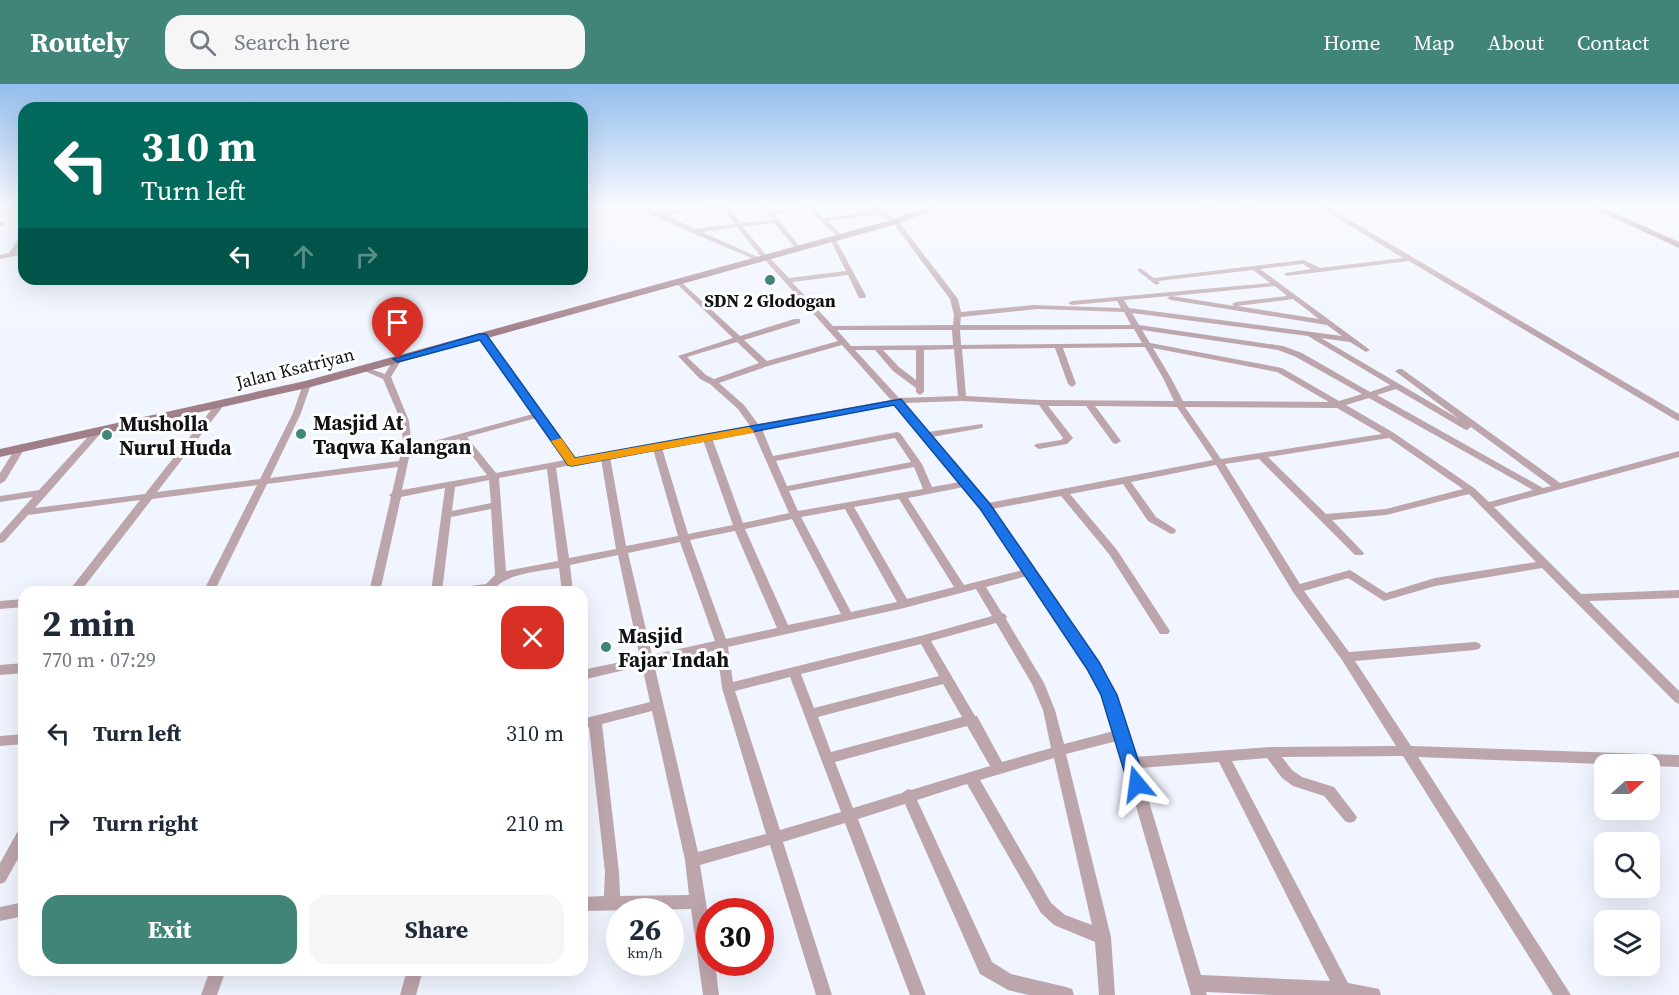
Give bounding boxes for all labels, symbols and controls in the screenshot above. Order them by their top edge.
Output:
search box [165,15,585,69]
text: Routely [30,23,129,61]
icon: search [186,26,219,59]
text: Search here [234,27,350,57]
text: Home [1323,28,1381,57]
text: Map [1414,28,1455,57]
text: About [1488,28,1544,57]
text: Contact [1577,28,1649,57]
text: 310 m [141,117,256,175]
icon: left [42,126,120,204]
text: Turn left [141,172,245,209]
icon: left [224,240,257,273]
icon: ahead [287,240,320,273]
icon: right [350,240,383,273]
marker: SDN 2 Glodogan [763,273,777,287]
place label: SDN 2 Glodogan [704,288,836,313]
pin [372,297,423,359]
icon: arrive [381,306,414,339]
street label: Jalan Ksatriyan [232,341,357,395]
place label: Masjid At Taqwa Kalangan [313,408,471,461]
place label: Musholla Nurul Huda [119,409,232,462]
marker: Masjid At Taqwa Kalangan [294,427,308,441]
marker: Musholla Nurul Huda [100,428,114,442]
text: 2 min [42,599,135,648]
button: close [501,606,564,669]
place label: Masjid Fajar Indah [618,621,729,674]
marker: Masjid Fajar Indah [599,640,613,654]
text: 770 m · 07:29 [42,646,156,674]
icon: left [42,717,75,750]
text: Turn left [93,718,181,748]
text: 310 m [506,718,564,748]
position arrow [1105,752,1169,816]
north arrow [1594,754,1660,820]
map controls [1594,754,1660,976]
icon: right [42,807,75,840]
text: Turn right [93,808,198,838]
text: 210 m [506,808,564,838]
button: search [1594,832,1660,898]
button: Exit [42,895,297,964]
button: Share [309,895,564,964]
speed limit sign: 30 [696,898,774,976]
text: 26 [629,909,661,950]
button: layers [1594,910,1660,976]
text: km/h [627,942,663,963]

